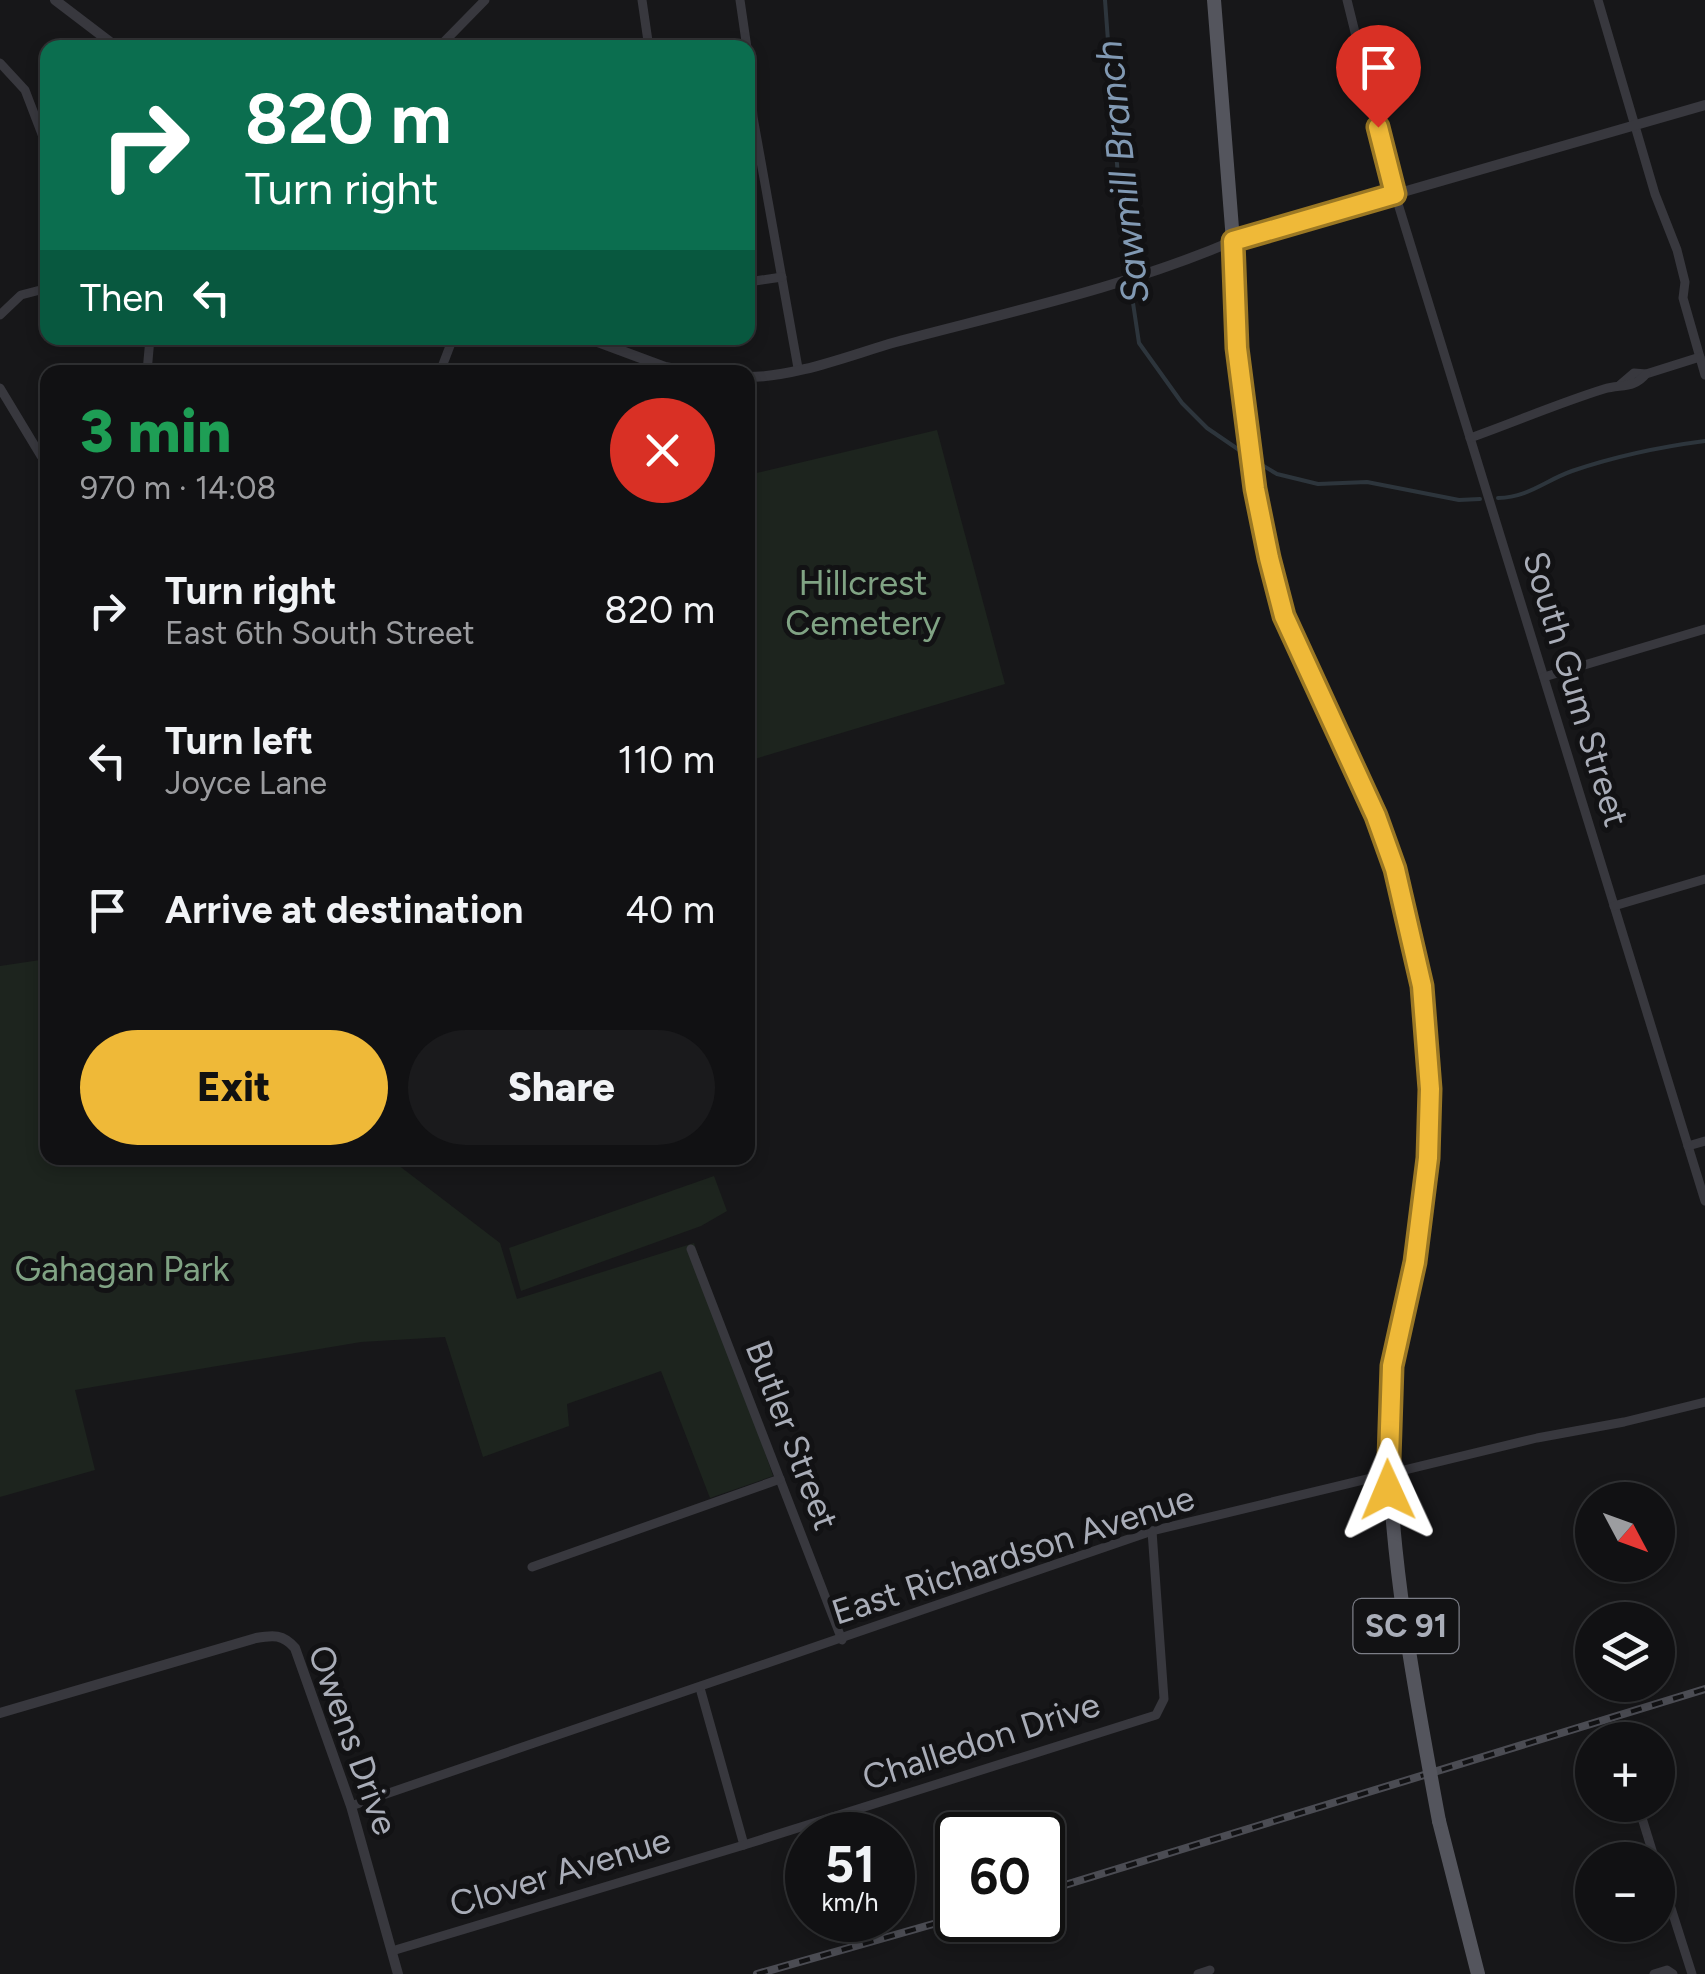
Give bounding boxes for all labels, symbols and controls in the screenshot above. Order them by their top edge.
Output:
pin [1336,25,1421,128]
water label: Sawmill Branch [1085,38,1159,306]
icon: arrive [1351,40,1406,95]
text: 820 m [245,76,451,161]
icon: right [80,80,210,210]
text: Turn right [245,161,438,215]
icon: left [184,270,239,325]
text: Then [80,275,164,321]
text: 3 min [80,395,232,467]
button: close [610,398,715,503]
text: 970 m · 14:08 [80,469,276,507]
street label: South Gum Street [1514,546,1638,832]
park label: Hillcrest Cemetery [785,562,941,644]
text: Turn right [165,568,337,614]
icon: right [80,583,135,638]
text: 820 m [604,587,715,633]
text: East 6th South Street [165,614,475,652]
text: Turn left [165,718,313,764]
icon: left [80,733,135,788]
text: 110 m [618,737,715,783]
text: Joyce Lane [165,764,327,802]
icon: arrive [80,883,135,938]
text: Arrive at destination [165,887,523,933]
text: 40 m [625,887,715,933]
button: Exit [80,1030,388,1145]
button: Share [408,1030,715,1145]
park label: Gahagan Park [15,1248,230,1290]
street label: Butler Street [737,1334,847,1536]
position arrow [1336,1438,1440,1542]
street label: East Richardson Avenue [826,1477,1200,1633]
north arrow [1575,1482,1675,1582]
map controls [1575,1482,1675,1942]
road number: SC 91 [1354,1599,1458,1653]
button: layers [1575,1602,1675,1702]
street label: Owens Drive [299,1639,407,1841]
street label: Challedon Drive [857,1683,1105,1799]
button: + [1575,1722,1675,1822]
speed limit sign: 60 [935,1812,1065,1942]
street label: Clover Avenue [445,1819,675,1925]
text: 51 [825,1834,875,1895]
button: − [1575,1842,1675,1942]
text: km/h [821,1887,879,1917]

